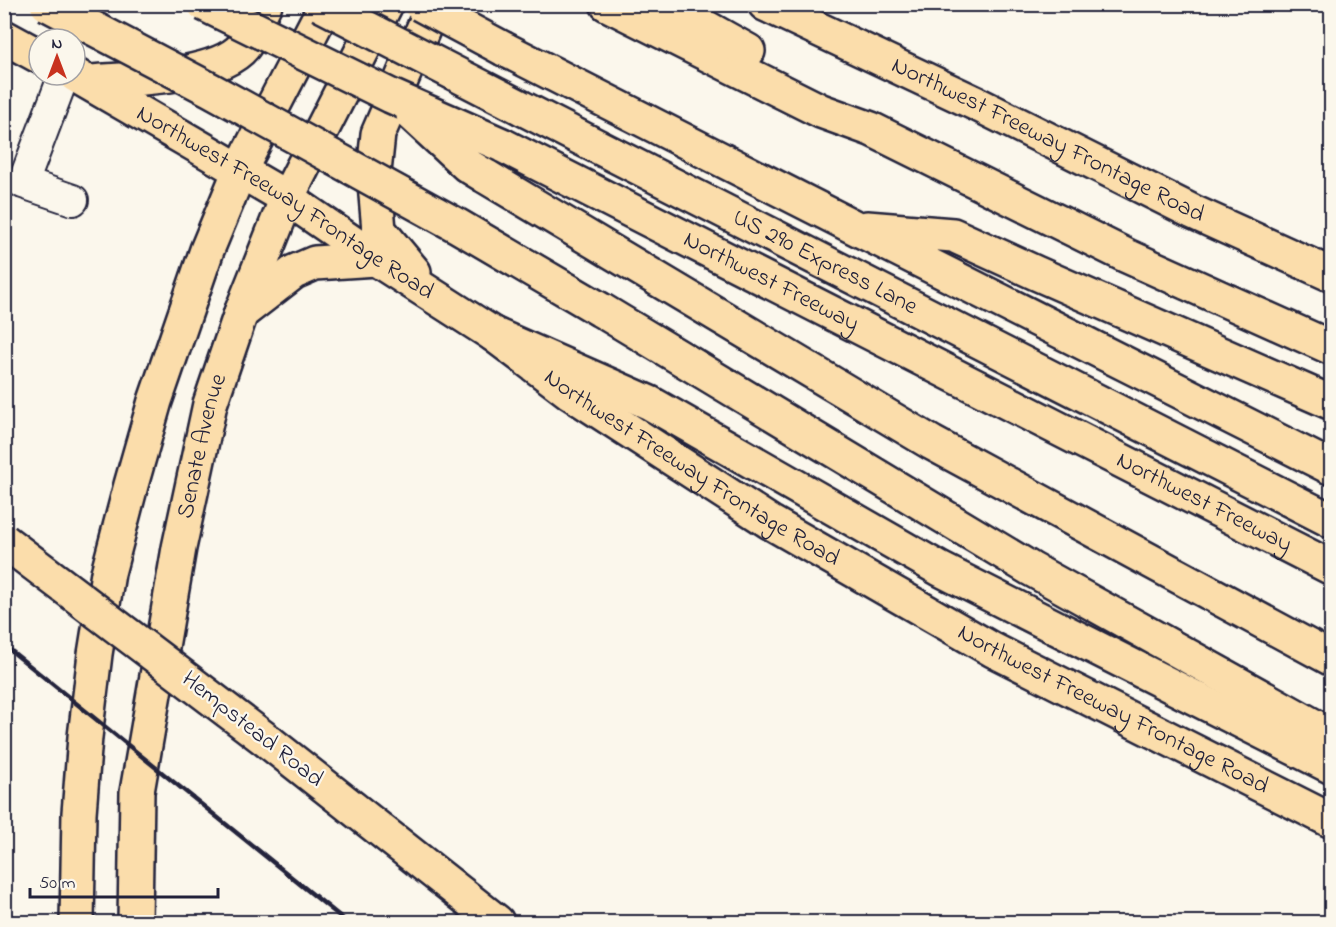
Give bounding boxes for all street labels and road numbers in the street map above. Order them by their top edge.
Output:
street label: Northwest Freeway Frontage Road [885,48,1211,233]
street label: Northwest Freeway Frontage Road [130,97,441,309]
street label: US 290 Express Lane [726,201,924,324]
street label: Northwest Freeway [677,223,865,342]
street label: Northwest Freeway Frontage Road [536,361,847,576]
street label: Senate Avenue [168,369,237,522]
street label: Northwest Freeway [1110,443,1298,563]
street label: Northwest Freeway Frontage Road [951,616,1275,804]
street label: Hempstead Road [173,663,331,797]

